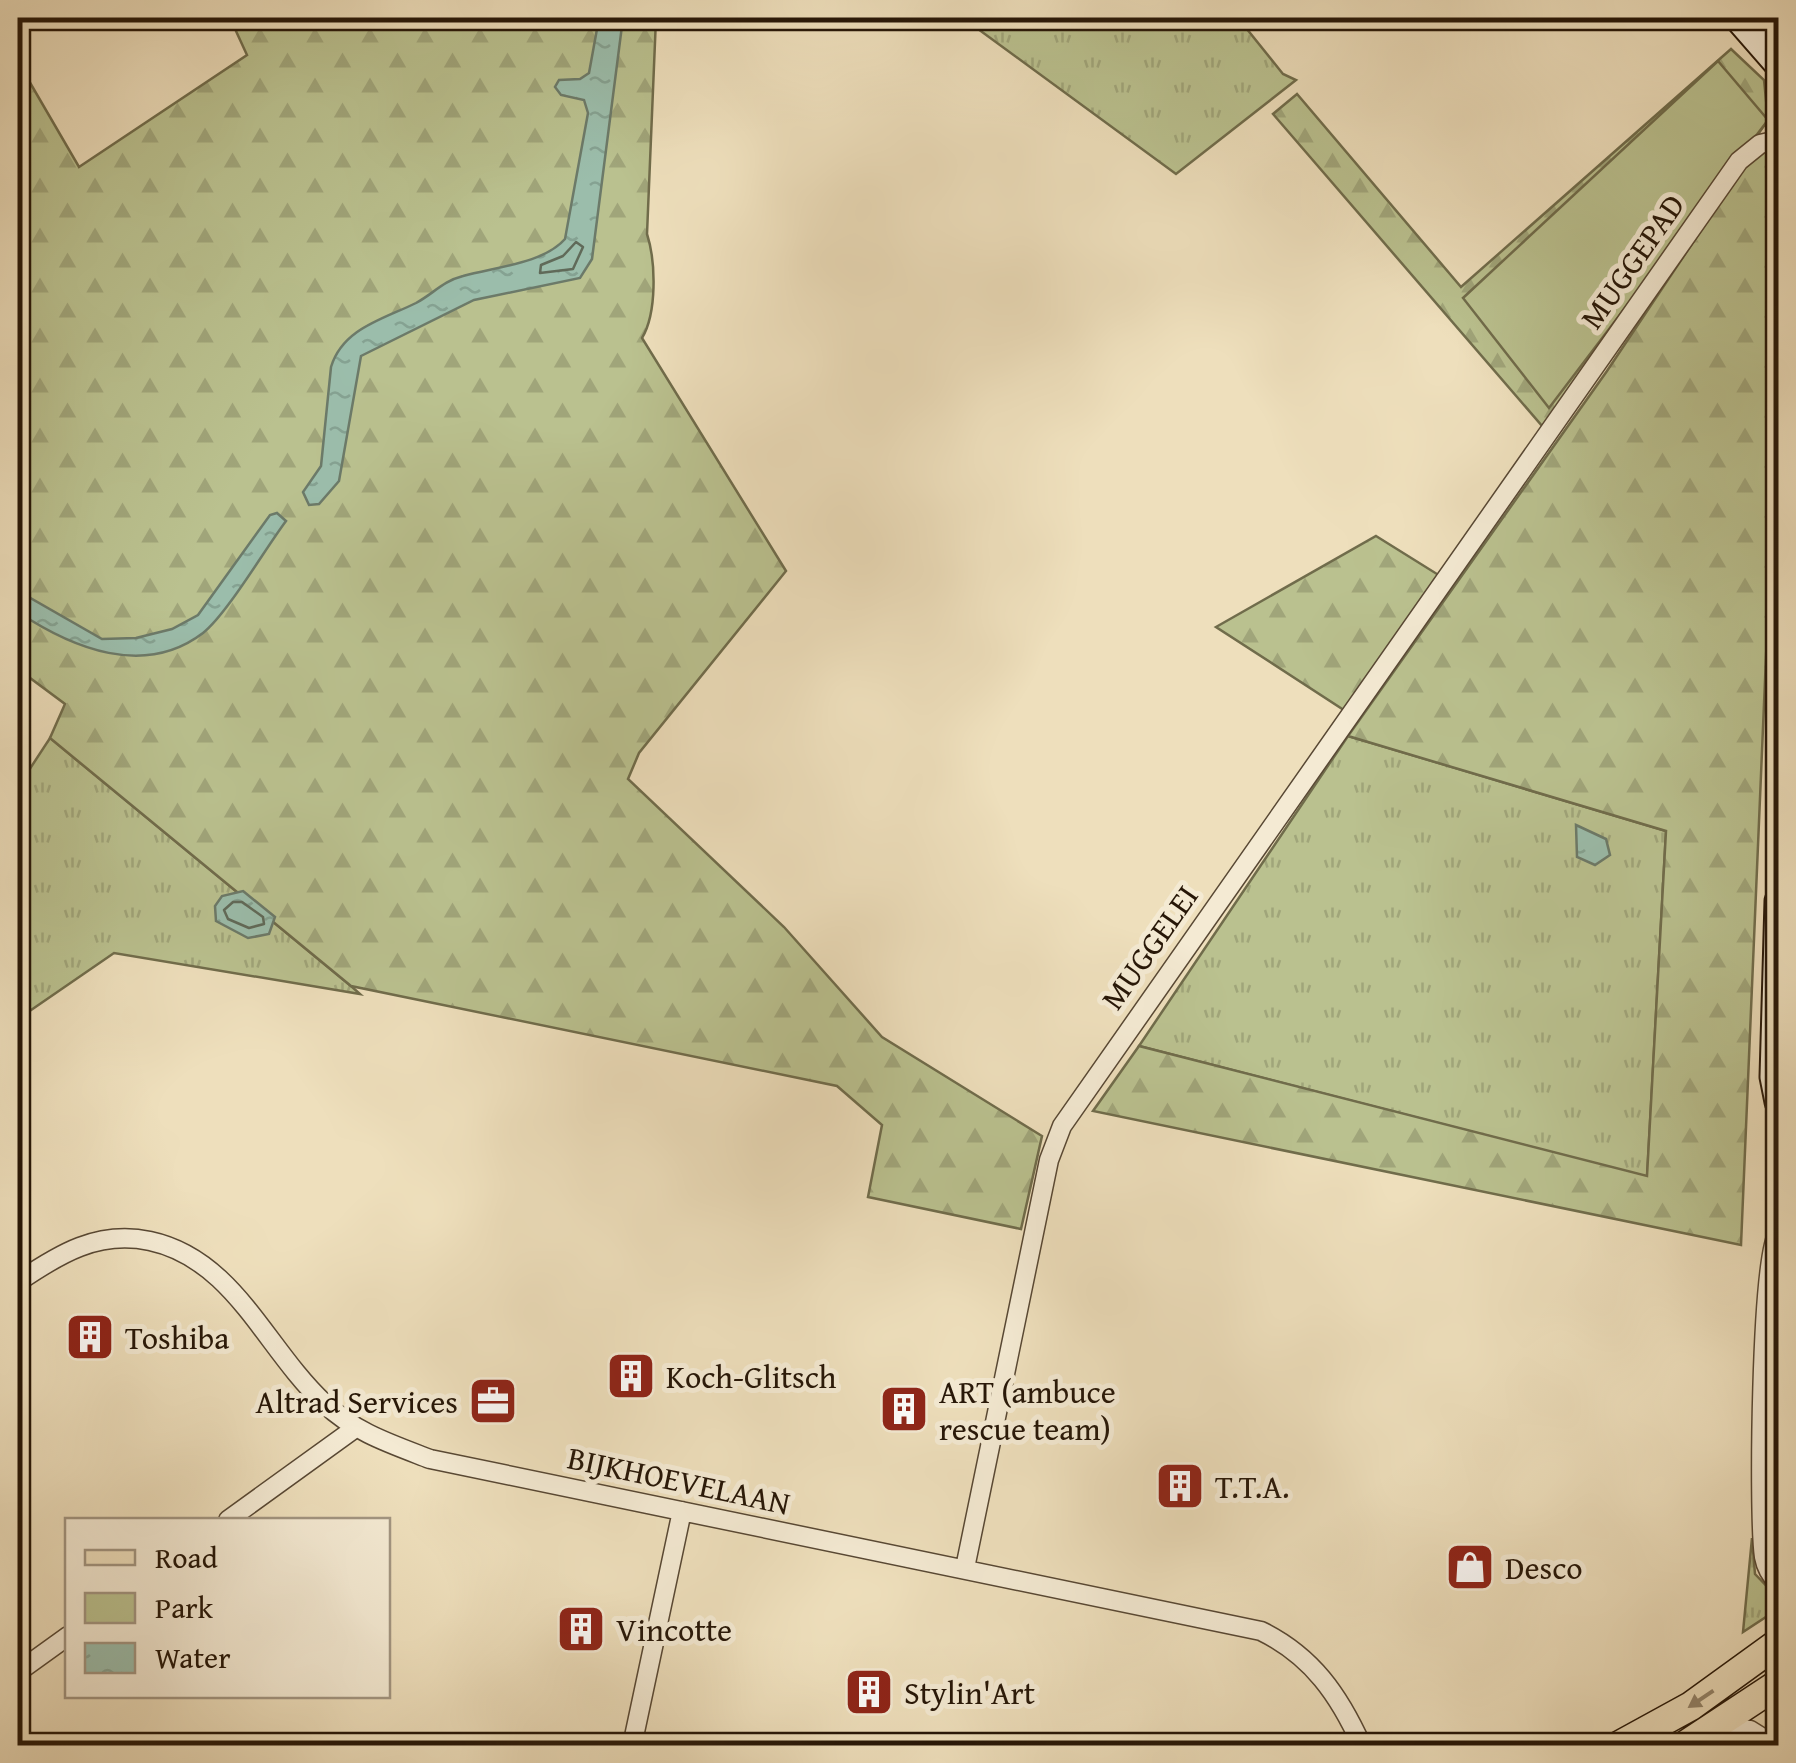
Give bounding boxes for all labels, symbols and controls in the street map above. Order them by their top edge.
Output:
street label: MUGGEPAD [1568,184,1696,338]
street label: MUGGELEI [1089,875,1209,1019]
building icon: Toshiba [64,1311,116,1363]
place label: Toshiba [125,1314,229,1361]
building icon: Koch-Glitsch [605,1350,657,1402]
place label: Koch-Glitsch [666,1353,836,1400]
place label: ART (ambuce rescue team) [939,1368,1116,1452]
office icon: Altrad Services [467,1375,519,1427]
place label: Altrad Services [256,1378,458,1425]
building icon: ART (ambuce rescue team) [878,1383,930,1435]
street label: BIJKHOEVELAAN [563,1433,795,1527]
building icon: T.T.A. [1154,1460,1206,1512]
place label: T.T.A. [1215,1463,1290,1510]
legend [65,1518,390,1698]
text: Road [155,1535,218,1579]
shop icon: Desco [1444,1541,1496,1593]
place label: Desco [1505,1544,1583,1591]
text: Park [155,1585,214,1629]
building icon: Vincotte [555,1603,607,1655]
place label: Vincotte [616,1606,732,1653]
text: Water [155,1635,231,1679]
building icon: Stylin'Art [843,1666,895,1718]
place label: Stylin'Art [904,1669,1035,1716]
one-way arrow [1687,1689,1714,1707]

